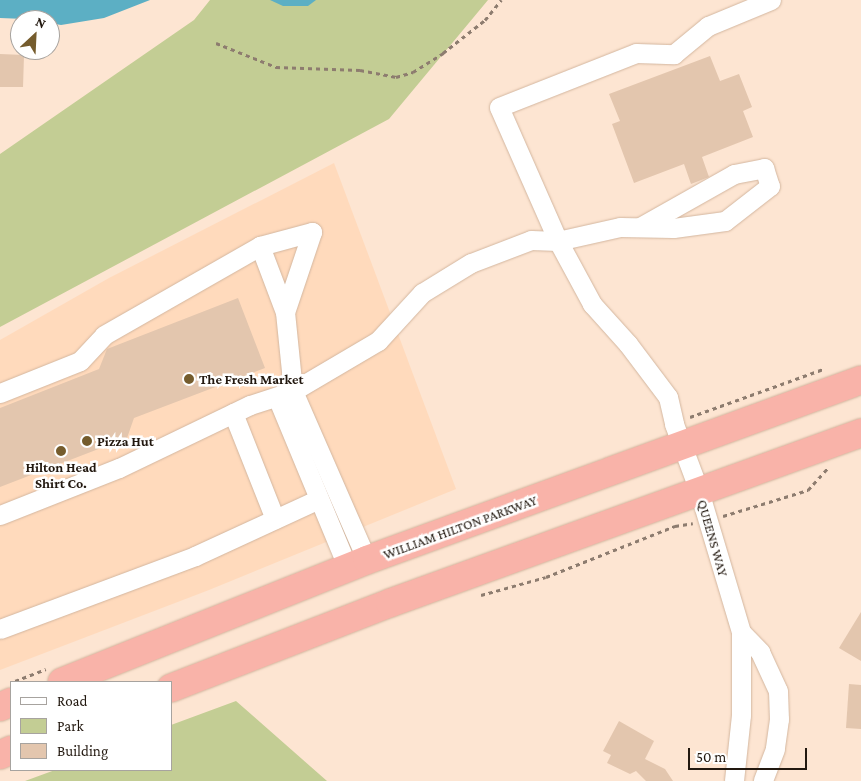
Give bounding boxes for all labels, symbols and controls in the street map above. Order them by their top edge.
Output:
north arrow [10,10,60,60]
text: N [33,13,49,32]
place label: The Fresh Market [199,371,303,387]
marker: The Fresh Market [183,373,195,385]
place label: Pizza Hut [97,433,154,449]
marker: Pizza Hut [81,435,93,447]
marker: Hilton Head Shirt Co. [55,445,67,457]
place label: Hilton Head Shirt Co. [25,459,97,492]
street label: WILLIAM HILTON PARKWAY [381,491,539,563]
street label: QUEENS WAY [694,498,732,578]
legend [10,681,172,771]
text: Road [57,693,87,709]
text: Park [57,718,84,734]
scale bar [691,738,810,770]
text: Building [57,743,108,759]
text: 50 m [696,749,726,765]

